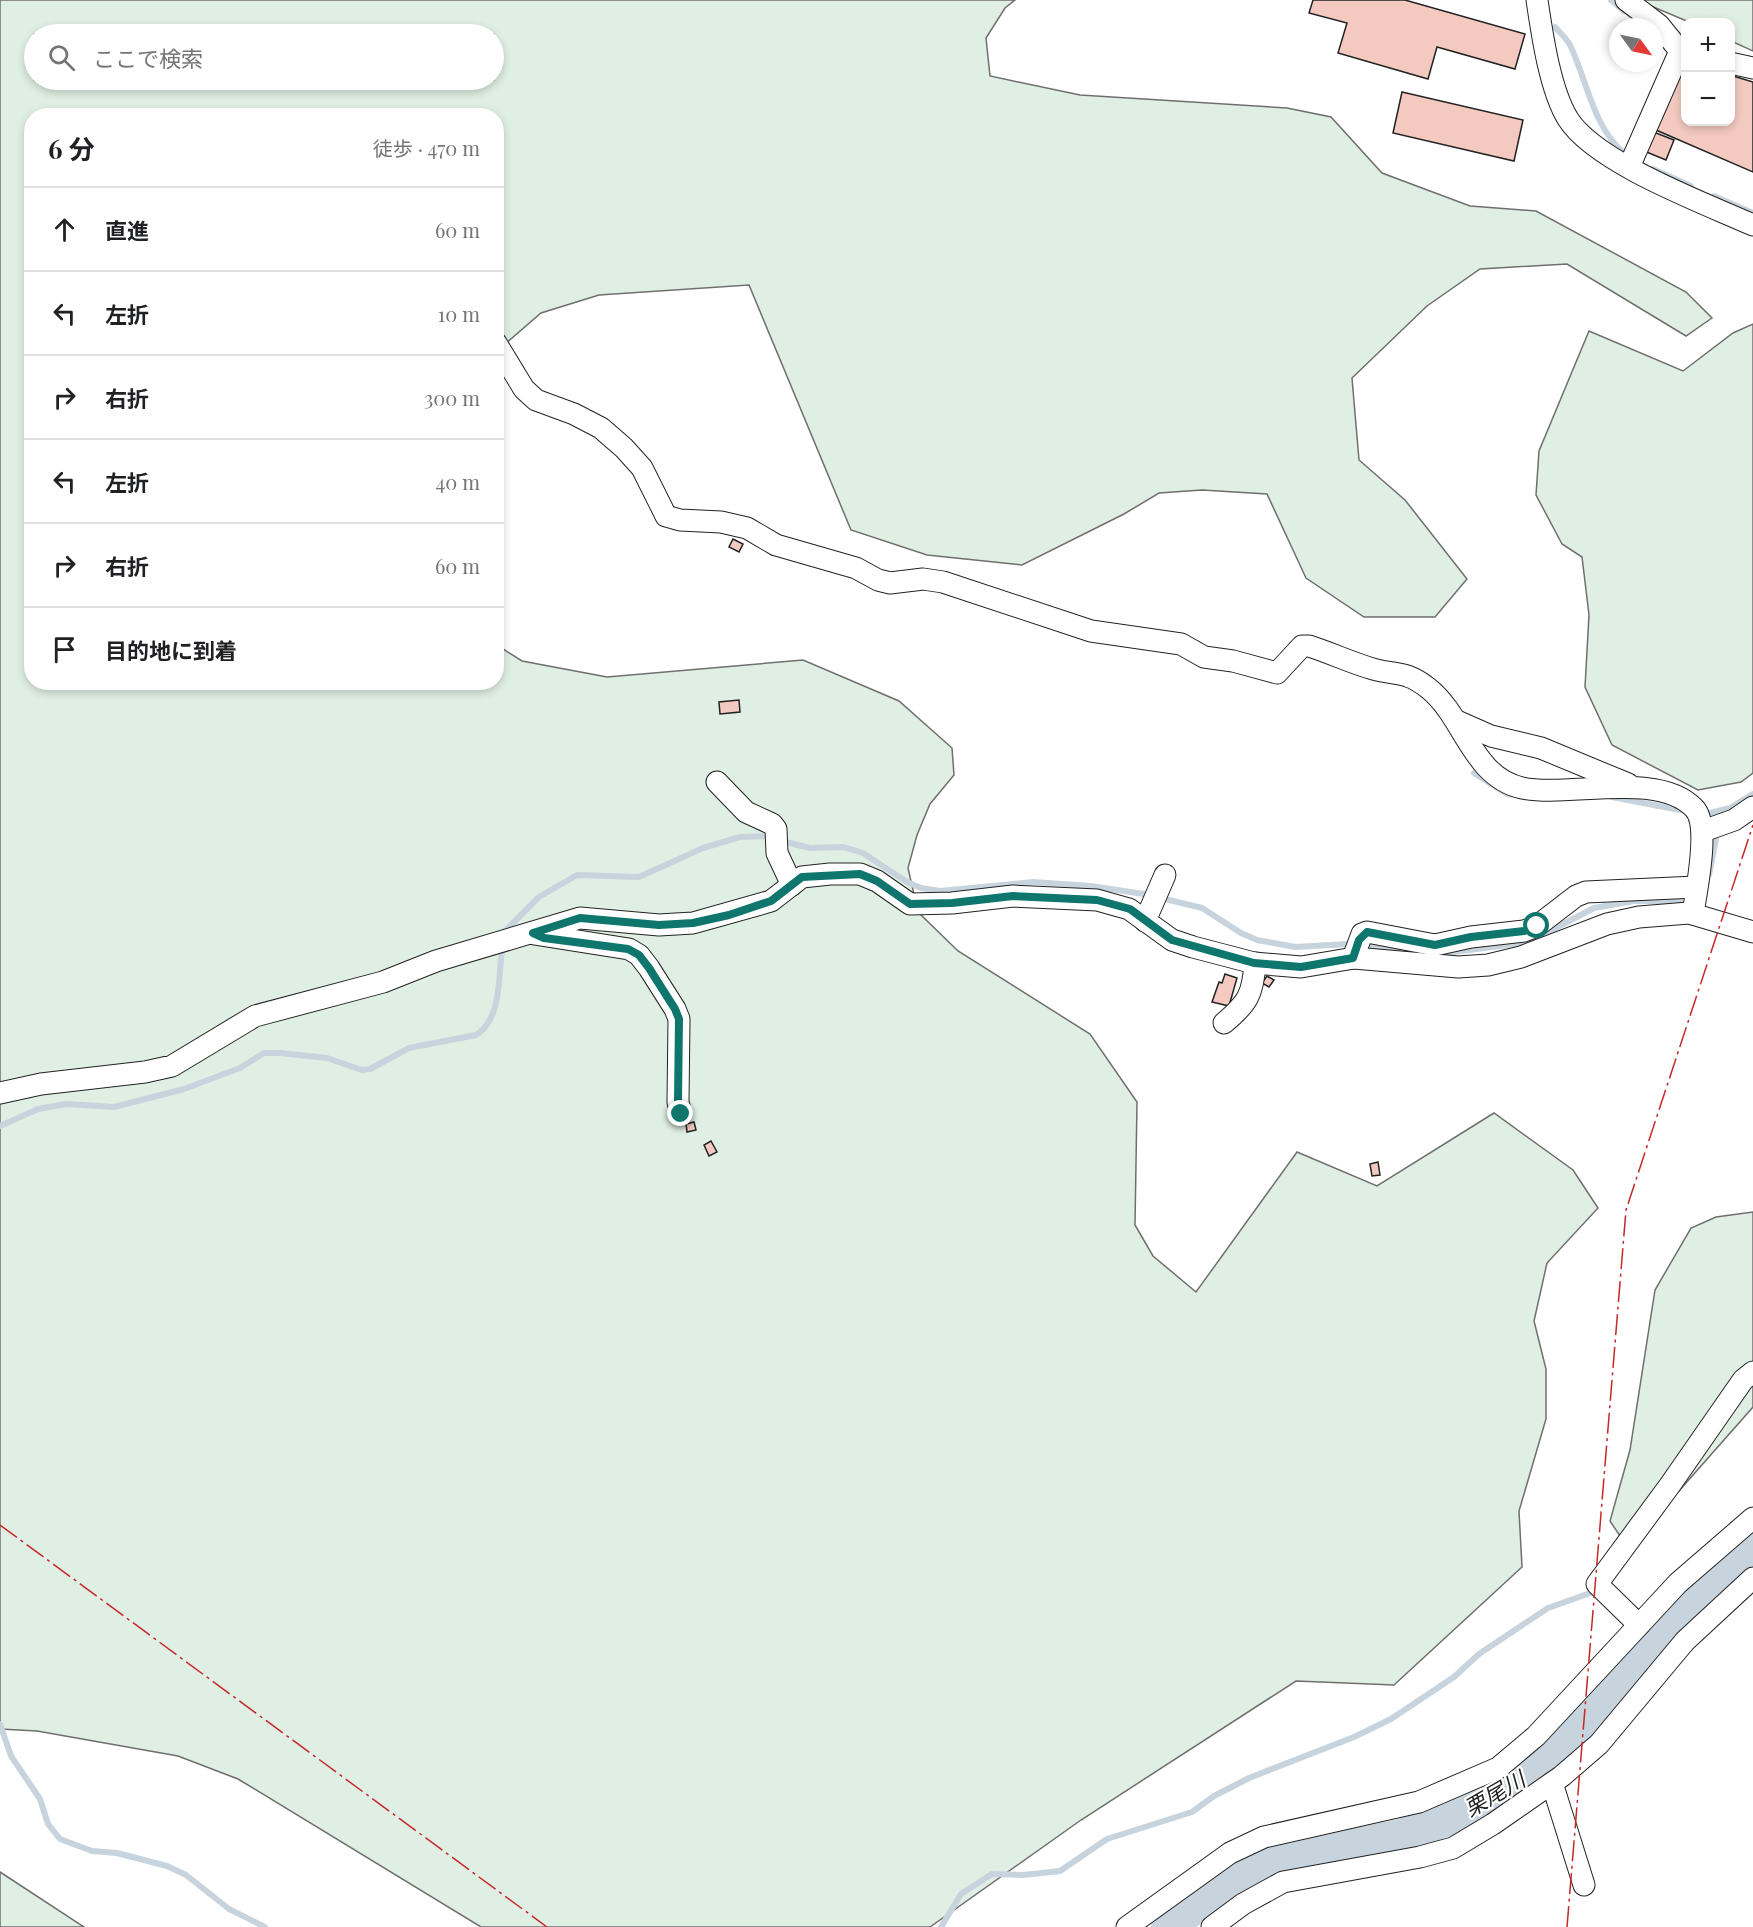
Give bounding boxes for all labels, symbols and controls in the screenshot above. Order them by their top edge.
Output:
north arrow [1609,18,1663,72]
map controls [1681,18,1735,126]
button: + [1681,18,1735,72]
search box [24,24,504,90]
icon: search [45,41,78,74]
text: ここで検索 [93,43,203,73]
button: − [1681,72,1735,126]
text: 6 分 [48,131,95,166]
text: 徒歩 · 470 m [373,134,480,161]
icon: ahead [48,213,81,246]
text: 直進 [105,215,149,245]
text: 60 m [435,216,480,243]
icon: left [48,297,81,330]
text: 左折 [105,299,149,329]
text: 10 m [438,300,480,327]
icon: right [48,381,81,414]
text: 右折 [105,383,149,413]
text: 300 m [424,384,480,411]
icon: left [48,465,81,498]
text: 左折 [105,467,149,497]
text: 40 m [435,468,480,495]
icon: right [48,549,81,582]
text: 右折 [105,551,149,581]
text: 60 m [435,552,480,579]
icon: arrive [48,633,81,666]
text: 目的地に到着 [105,635,237,665]
route start [1523,912,1549,938]
route end [667,1100,693,1126]
water label: 栗尾川 [1458,1763,1532,1822]

